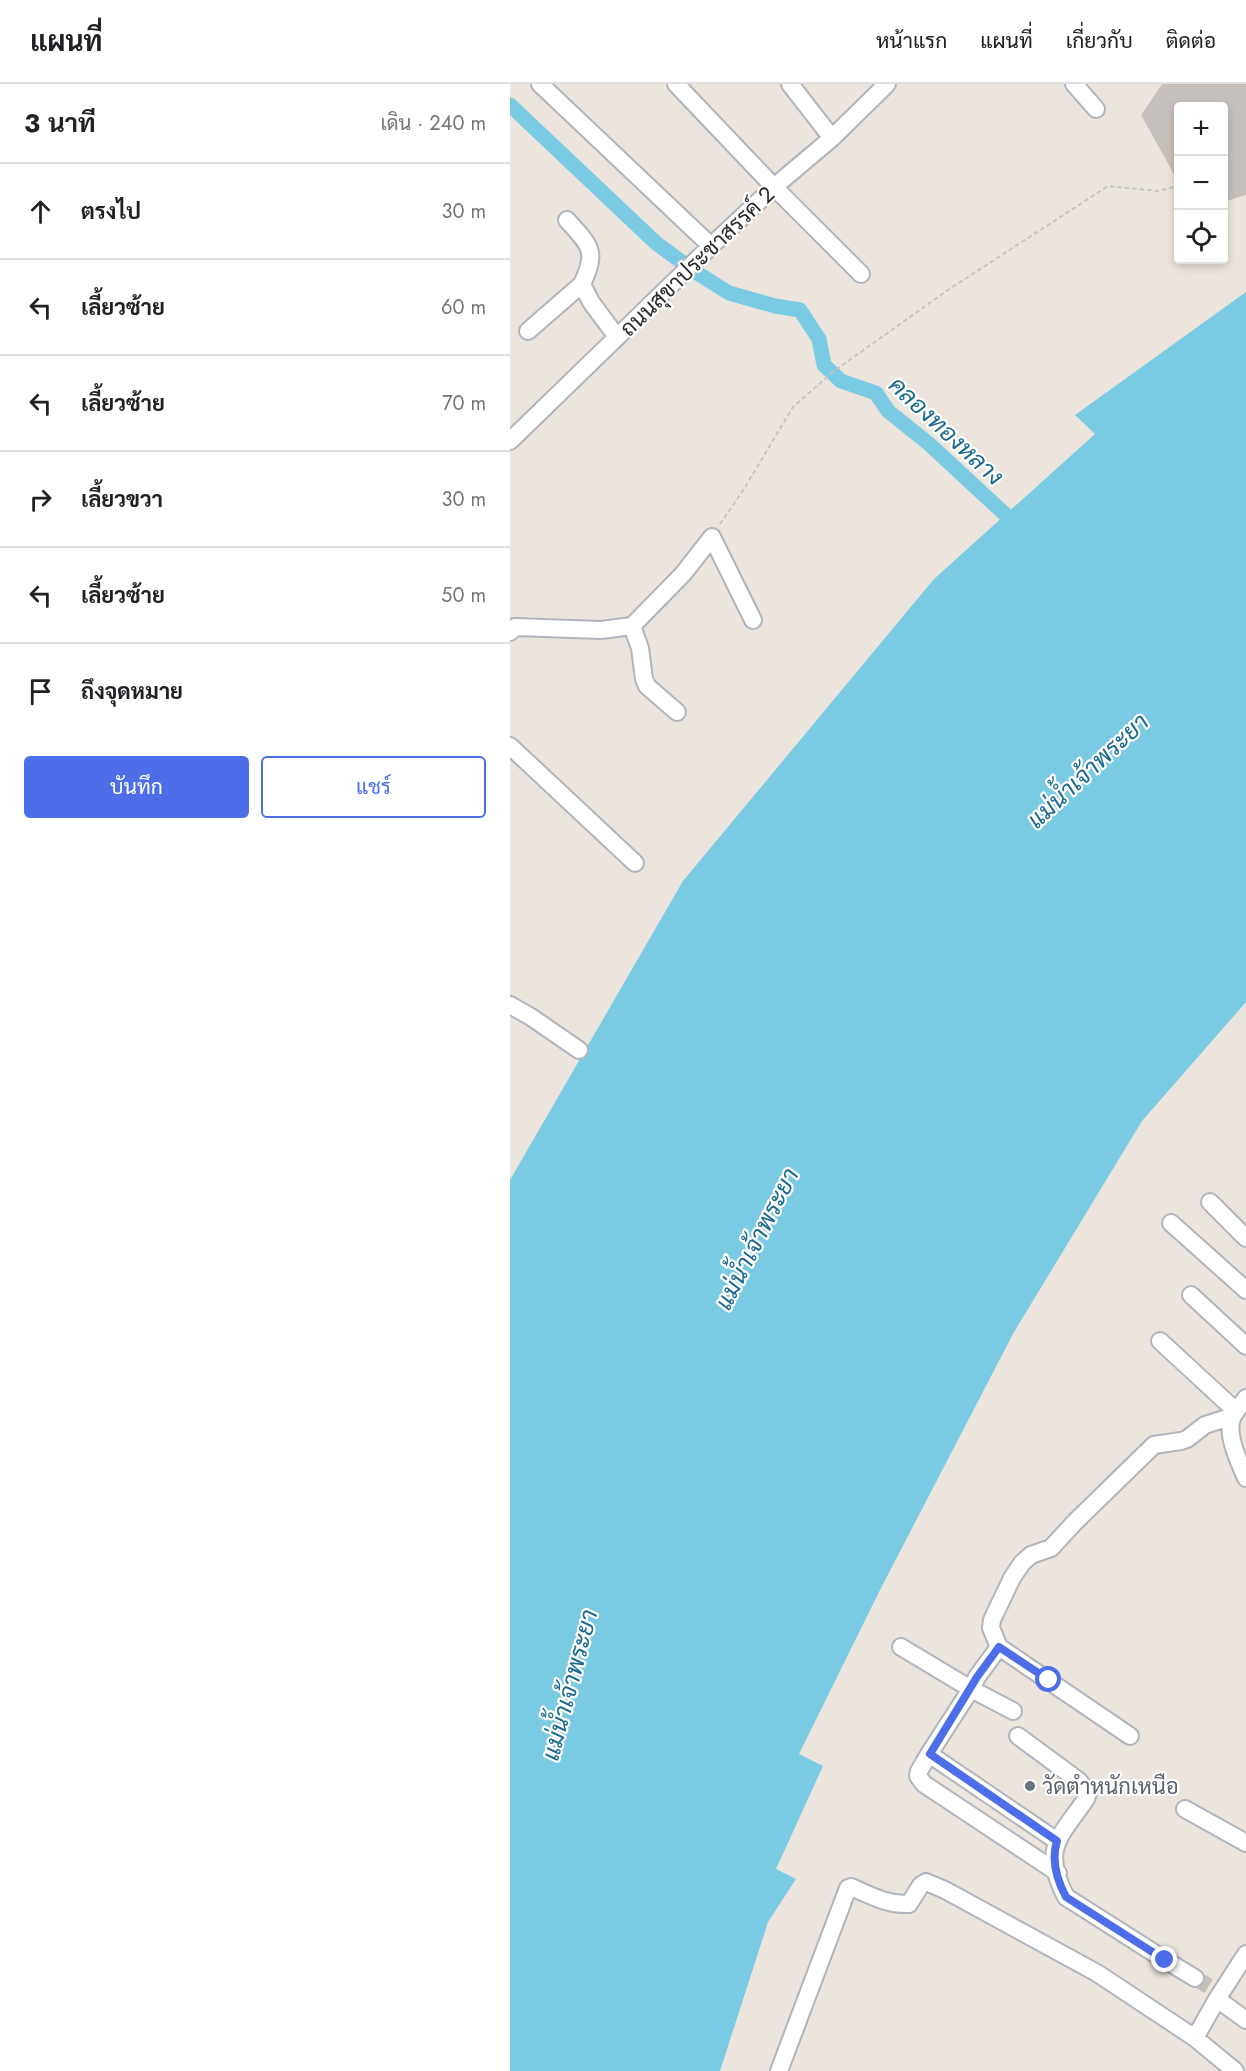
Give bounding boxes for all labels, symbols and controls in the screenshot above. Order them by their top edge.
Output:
text: แผนที่ [30,21,103,62]
text: หน้าแรก [876,26,947,56]
text: แผนที่ [980,26,1033,56]
text: เกี่ยวกับ [1066,26,1133,56]
text: ติดต่อ [1166,26,1216,56]
map controls [1174,102,1228,264]
button: + [1174,102,1228,156]
text: 3 นาที [24,104,96,142]
text: เดิน · 240 m [381,109,486,138]
button: − [1174,156,1228,210]
street label: ถนนสุขาประชาสรรค์ 2 [612,178,782,344]
icon: ahead [24,195,57,228]
text: ตรงไป [81,195,141,227]
text: 30 m [441,197,486,226]
button: locate [1174,210,1228,264]
icon: left [24,291,57,324]
text: เลี้ยวซ้าย [81,291,165,323]
text: 60 m [441,293,486,322]
water label: คลองทองหลาง [881,368,1012,493]
icon: left [24,387,57,420]
text: เลี้ยวซ้าย [81,387,165,419]
text: 70 m [442,389,486,418]
icon: right [24,483,57,516]
text: เลี้ยวขวา [81,483,163,515]
text: 30 m [441,485,486,514]
icon: left [24,579,57,612]
text: เลี้ยวซ้าย [81,579,165,611]
text: 50 m [441,581,486,610]
icon: arrive [24,675,57,708]
text: ถึงจุดหมาย [81,675,183,707]
water label: แม่น้ำเจ้าพระยา [1018,703,1156,836]
button: บันทึก [24,756,249,818]
button: แชร์ [261,756,486,818]
water label: แม่น้ำเจ้าพระยา [704,1161,807,1316]
water label: แม่น้ำเจ้าพระยา [531,1605,606,1764]
route start [1035,1666,1061,1692]
place label: วัดตำหนักเหนือ [1042,1770,1179,1802]
marker: วัดตำหนักเหนือ [1023,1779,1037,1793]
route end [1151,1946,1177,1972]

